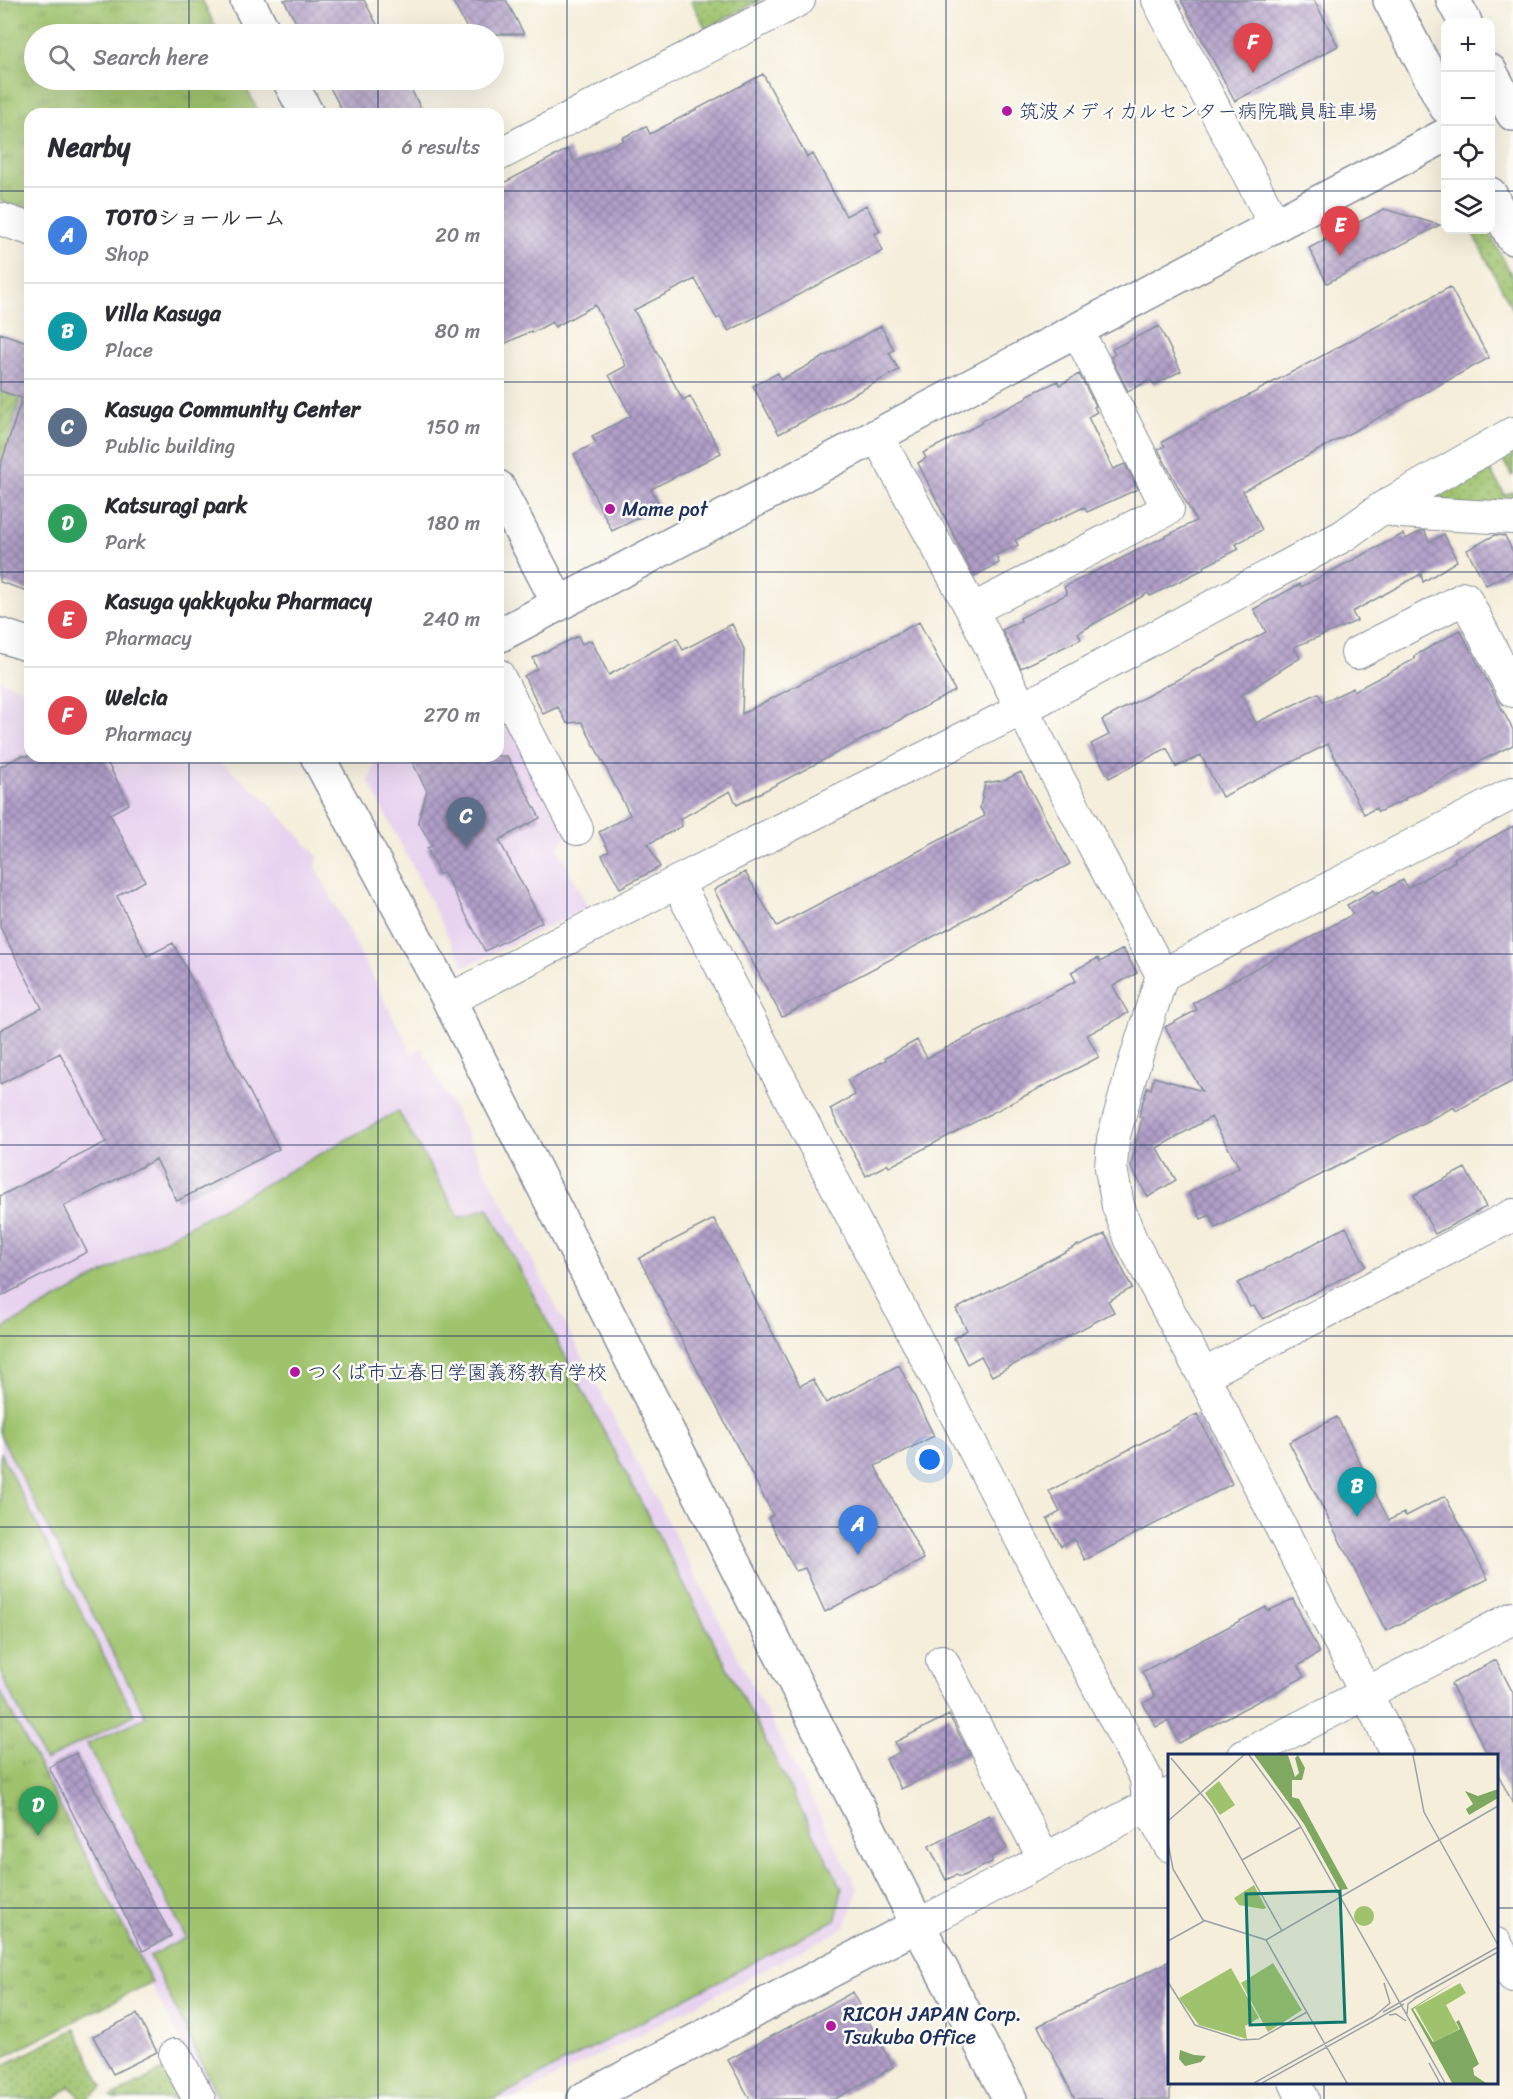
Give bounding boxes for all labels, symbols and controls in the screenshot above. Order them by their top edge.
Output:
map controls [1441,18,1495,234]
button: + [1441,18,1495,72]
pin: F [1234,23,1272,73]
search box [24,24,504,90]
text: Search here [93,38,209,77]
icon: search [45,41,78,74]
button: − [1441,72,1495,126]
place label: 筑波メディカルセンター病院職員駐車場 [1019,94,1377,129]
marker: 筑波メディカルセンター病院職員駐車場 [1000,104,1014,118]
text: Nearby [48,124,130,170]
button: locate [1441,126,1495,180]
text: 6 results [401,130,480,165]
button: layers [1441,180,1495,234]
text: TOTOショールーム [105,198,286,237]
pin: E [1320,206,1360,256]
text: A [61,218,74,253]
text: 20 m [435,218,480,253]
text: Shop [105,237,149,272]
text: Villa Kasuga [105,294,221,333]
text: B [61,314,74,349]
text: 80 m [435,314,480,349]
text: Place [105,333,153,368]
text: Kasuga Community Center [105,390,360,429]
text: C [61,410,74,445]
text: 150 m [426,410,480,445]
text: Public building [105,429,235,464]
text: Katsuragi park [105,486,247,525]
place label: Mame pot [622,492,709,527]
marker: Mame pot [603,502,617,516]
text: D [62,506,73,541]
text: 180 m [426,506,480,541]
text: Park [105,525,146,560]
text: Kasuga yakkyoku Pharmacy [105,582,372,621]
text: E [62,602,73,637]
text: 240 m [423,602,480,637]
text: Pharmacy [105,621,192,656]
text: Welcia [105,678,168,717]
text: F [62,698,73,733]
text: 270 m [424,698,480,733]
text: Pharmacy [105,717,192,752]
pin: C [446,798,486,847]
place label: つくば市立春日学園義務教育学校 [307,1355,607,1390]
marker: つくば市立春日学園義務教育学校 [288,1365,302,1379]
your location [915,1445,944,1474]
pin: B [1338,1468,1376,1517]
pin: A [838,1506,878,1555]
inset map [1168,1754,1498,2084]
pin: D [18,1786,57,1836]
place label: RICOH JAPAN Corp. Tsukuba Office [843,1997,1022,2055]
marker: RICOH JAPAN Corp. Tsukuba Office [824,2019,838,2033]

